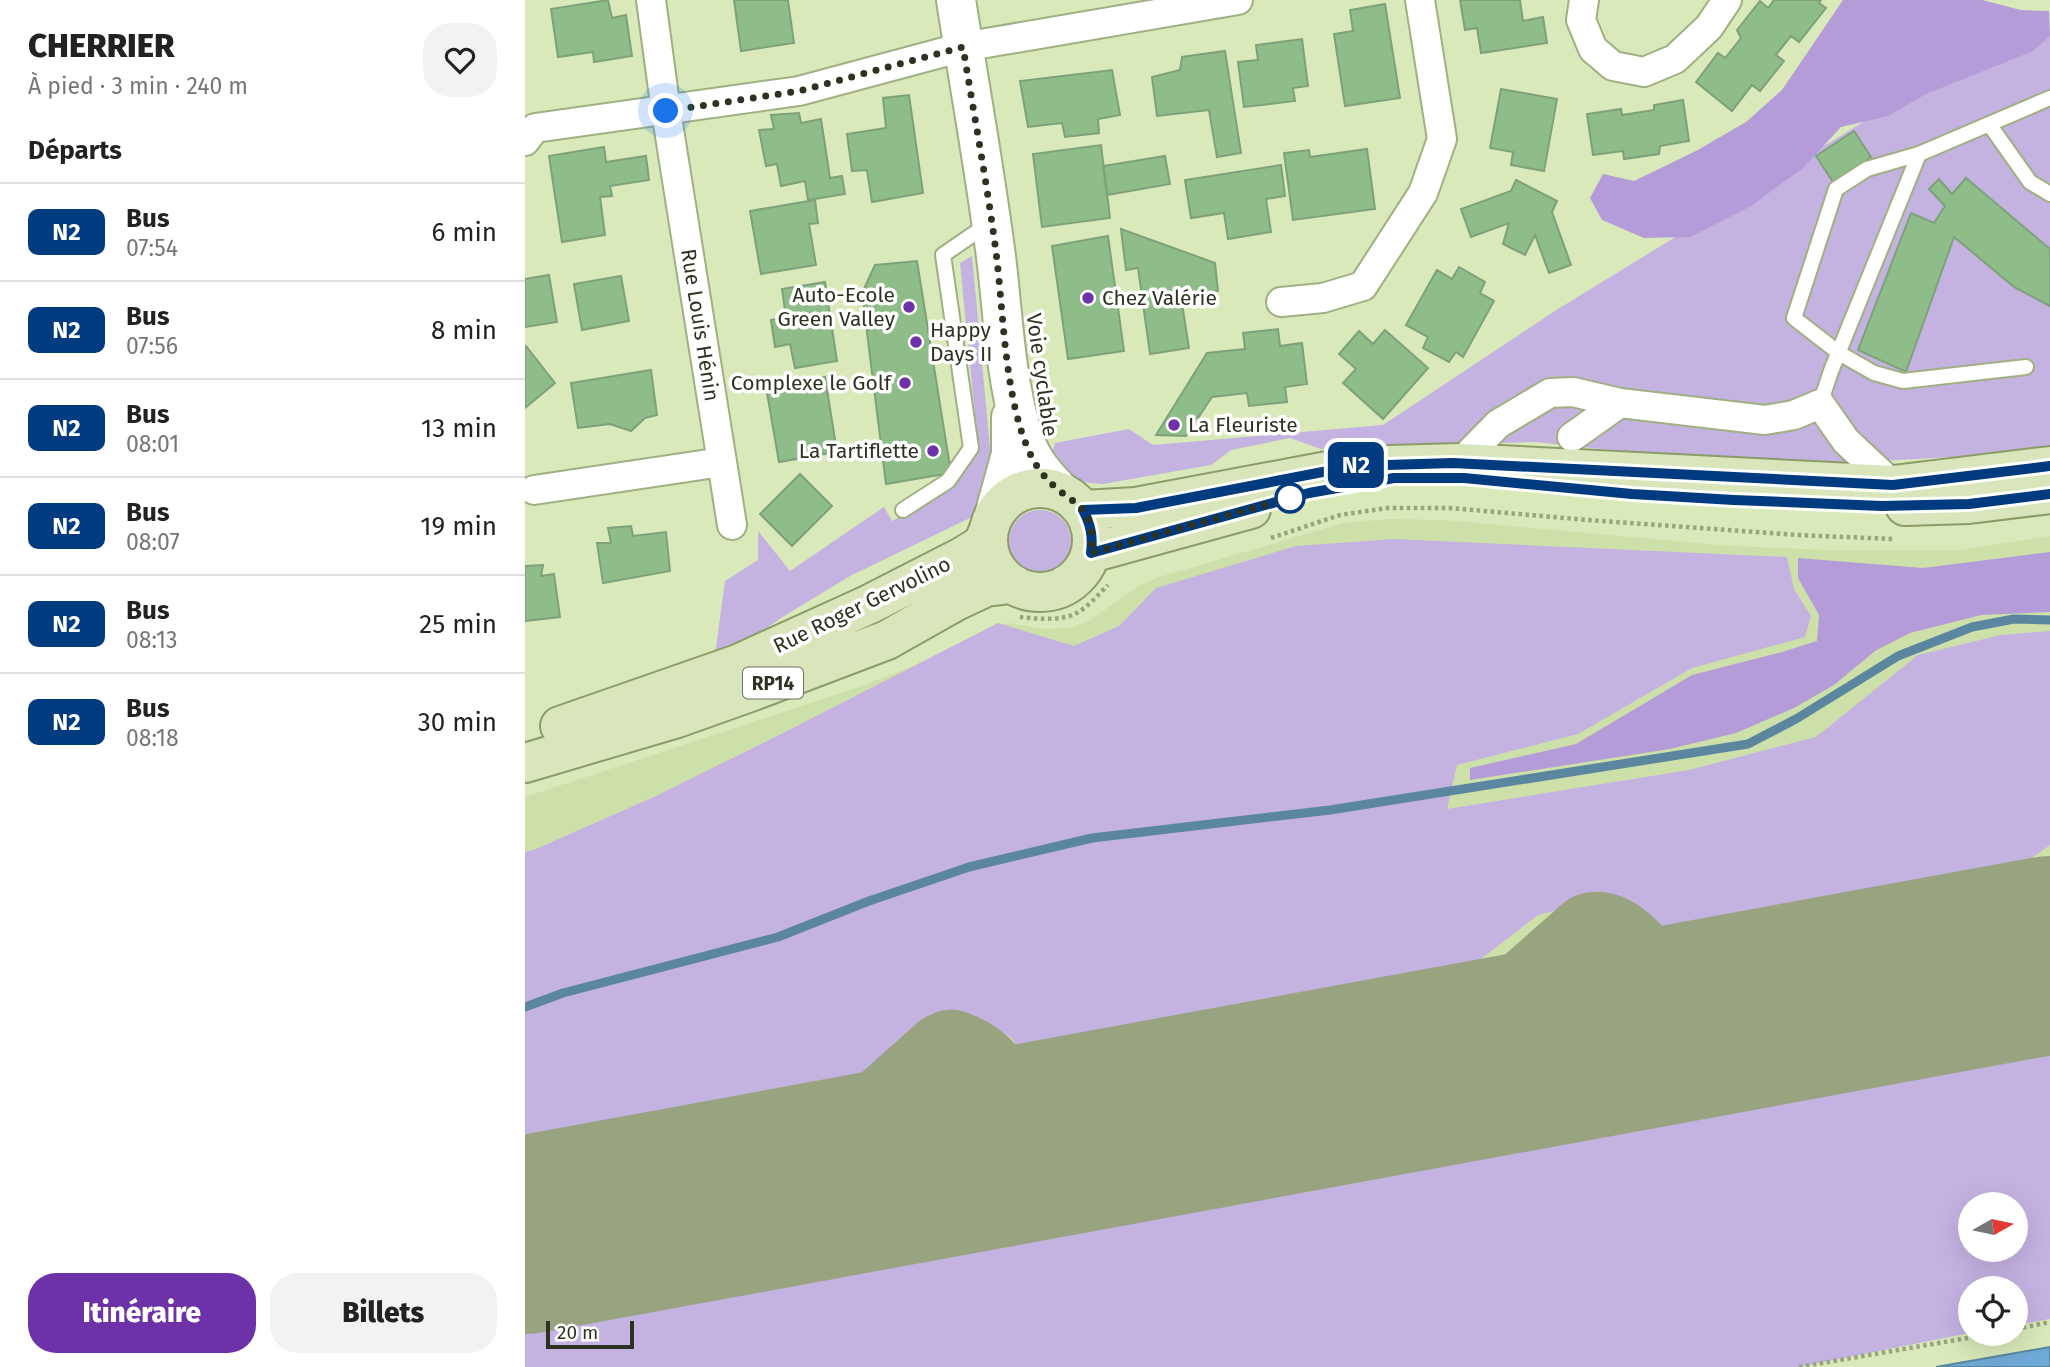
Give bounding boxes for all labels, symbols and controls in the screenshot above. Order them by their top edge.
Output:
button: heart [423,23,497,97]
text: CHERRIER [28,26,175,66]
text: À pied · 3 min · 240 m [28,72,248,100]
your location [648,93,683,128]
text: Départs [28,135,122,166]
text: Bus [126,203,169,234]
text: 6 min [431,217,497,248]
text: N2 [52,218,81,246]
text: 07:54 [126,234,178,262]
street label: Rue Louis Hénin [675,247,725,403]
place label: Auto-Ecole Green Valley [778,282,896,332]
place label: Chez Valérie [1102,285,1217,311]
marker: Chez Valérie [1080,290,1096,306]
marker: Auto-Ecole Green Valley [901,299,917,315]
text: Bus [126,301,169,332]
street label: Voie cyclable [1020,312,1064,438]
text: 8 min [431,315,497,346]
text: N2 [52,316,81,344]
place label: Happy Days II [930,317,992,367]
text: 07:56 [126,332,178,360]
marker: Happy Days II [908,334,924,350]
place label: Complexe le Golf [731,370,893,396]
marker: Complexe le Golf [897,375,913,391]
text: Bus [126,399,169,430]
place label: La Fleuriste [1188,412,1298,438]
text: 13 min [421,413,497,444]
text: N2 [52,414,81,442]
marker: La Fleuriste [1166,417,1182,433]
text: 08:01 [126,430,179,458]
place label: La Tartiflette [799,438,919,464]
line badge: N2 [1325,442,1387,488]
marker: La Tartiflette [925,443,941,459]
text: N2 [1342,451,1370,479]
unlabelled marker [1275,483,1305,513]
text: Bus [126,497,169,528]
text: 19 min [420,511,497,542]
text: N2 [52,512,81,540]
text: 08:07 [126,528,180,556]
street label: Rue Roger Gervolino [769,551,955,659]
text: Bus [126,595,169,626]
text: 25 min [419,609,497,640]
text: N2 [52,610,81,638]
text: 08:13 [126,626,178,654]
road number: RP14 [743,668,803,698]
text: Bus [126,693,169,724]
text: 30 min [418,707,497,738]
text: N2 [52,708,81,736]
text: 08:18 [126,724,179,752]
north arrow [1958,1192,2028,1262]
map controls [1958,1192,2028,1346]
button: Itinéraire [28,1273,256,1353]
button: Billets [270,1273,497,1353]
button: locate [1958,1276,2028,1346]
scale bar [546,1318,633,1350]
text: 20 m [557,1321,598,1344]

